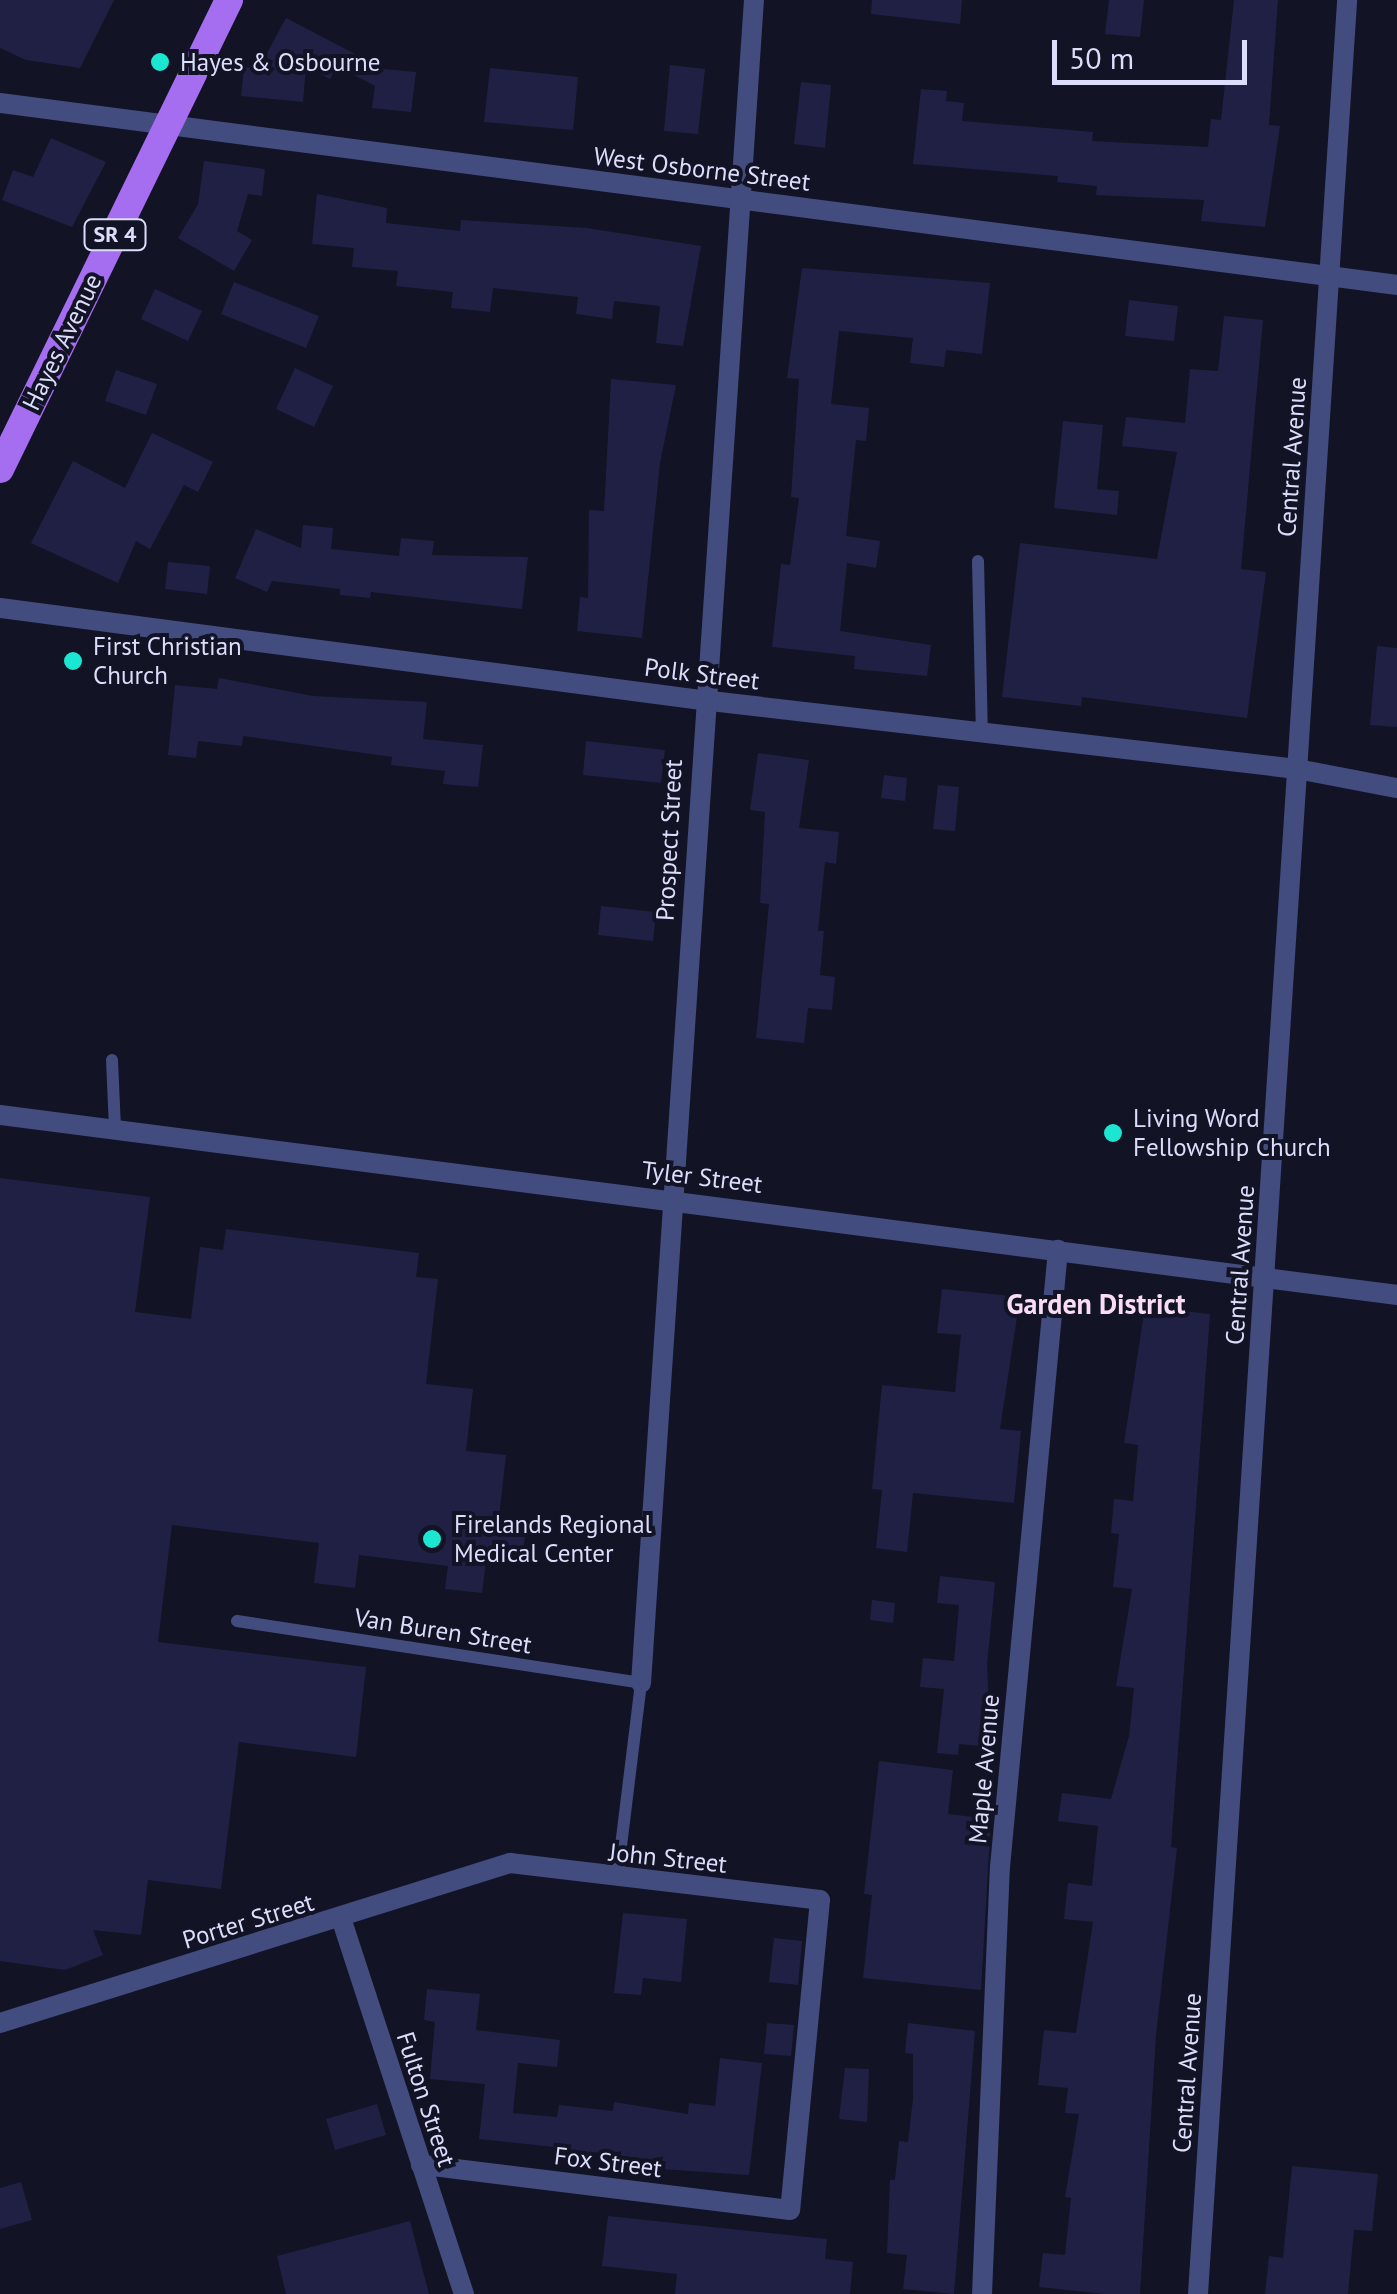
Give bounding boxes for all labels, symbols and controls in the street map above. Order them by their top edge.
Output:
scale bar [1057,20,1252,82]
text: 50 m [1069,38,1134,77]
place label: Hayes & Osbourne [180,47,380,77]
marker: Hayes & Osbourne [149,51,171,73]
street label: West Osborne Street [592,141,812,197]
road number: SR 4 [82,218,148,252]
street label: Hayes Avenue [16,269,108,415]
street label: Central Avenue [1271,376,1313,538]
place label: First Christian Church [93,632,242,691]
marker: First Christian Church [62,650,84,672]
street label: Polk Street [642,652,762,696]
street label: Prospect Street [650,758,688,922]
place label: Living Word Fellowship Church [1133,1104,1331,1163]
marker: Living Word Fellowship Church [1102,1122,1124,1144]
street label: Tyler Street [640,1155,764,1199]
street label: Central Avenue [1219,1184,1261,1346]
district label: Garden District [1007,1287,1185,1321]
place label: Firelands Regional Medical Center [454,1510,652,1569]
marker: Firelands Regional Medical Center [419,1526,445,1552]
street label: Van Buren Street [352,1602,534,1660]
street label: Maple Avenue [963,1693,1005,1845]
street label: John Street [607,1837,729,1879]
street label: Porter Street [179,1887,317,1955]
street label: Central Avenue [1166,1992,1208,2154]
street label: Fulton Street [390,2028,462,2170]
street label: Fox Street [552,2140,664,2184]

